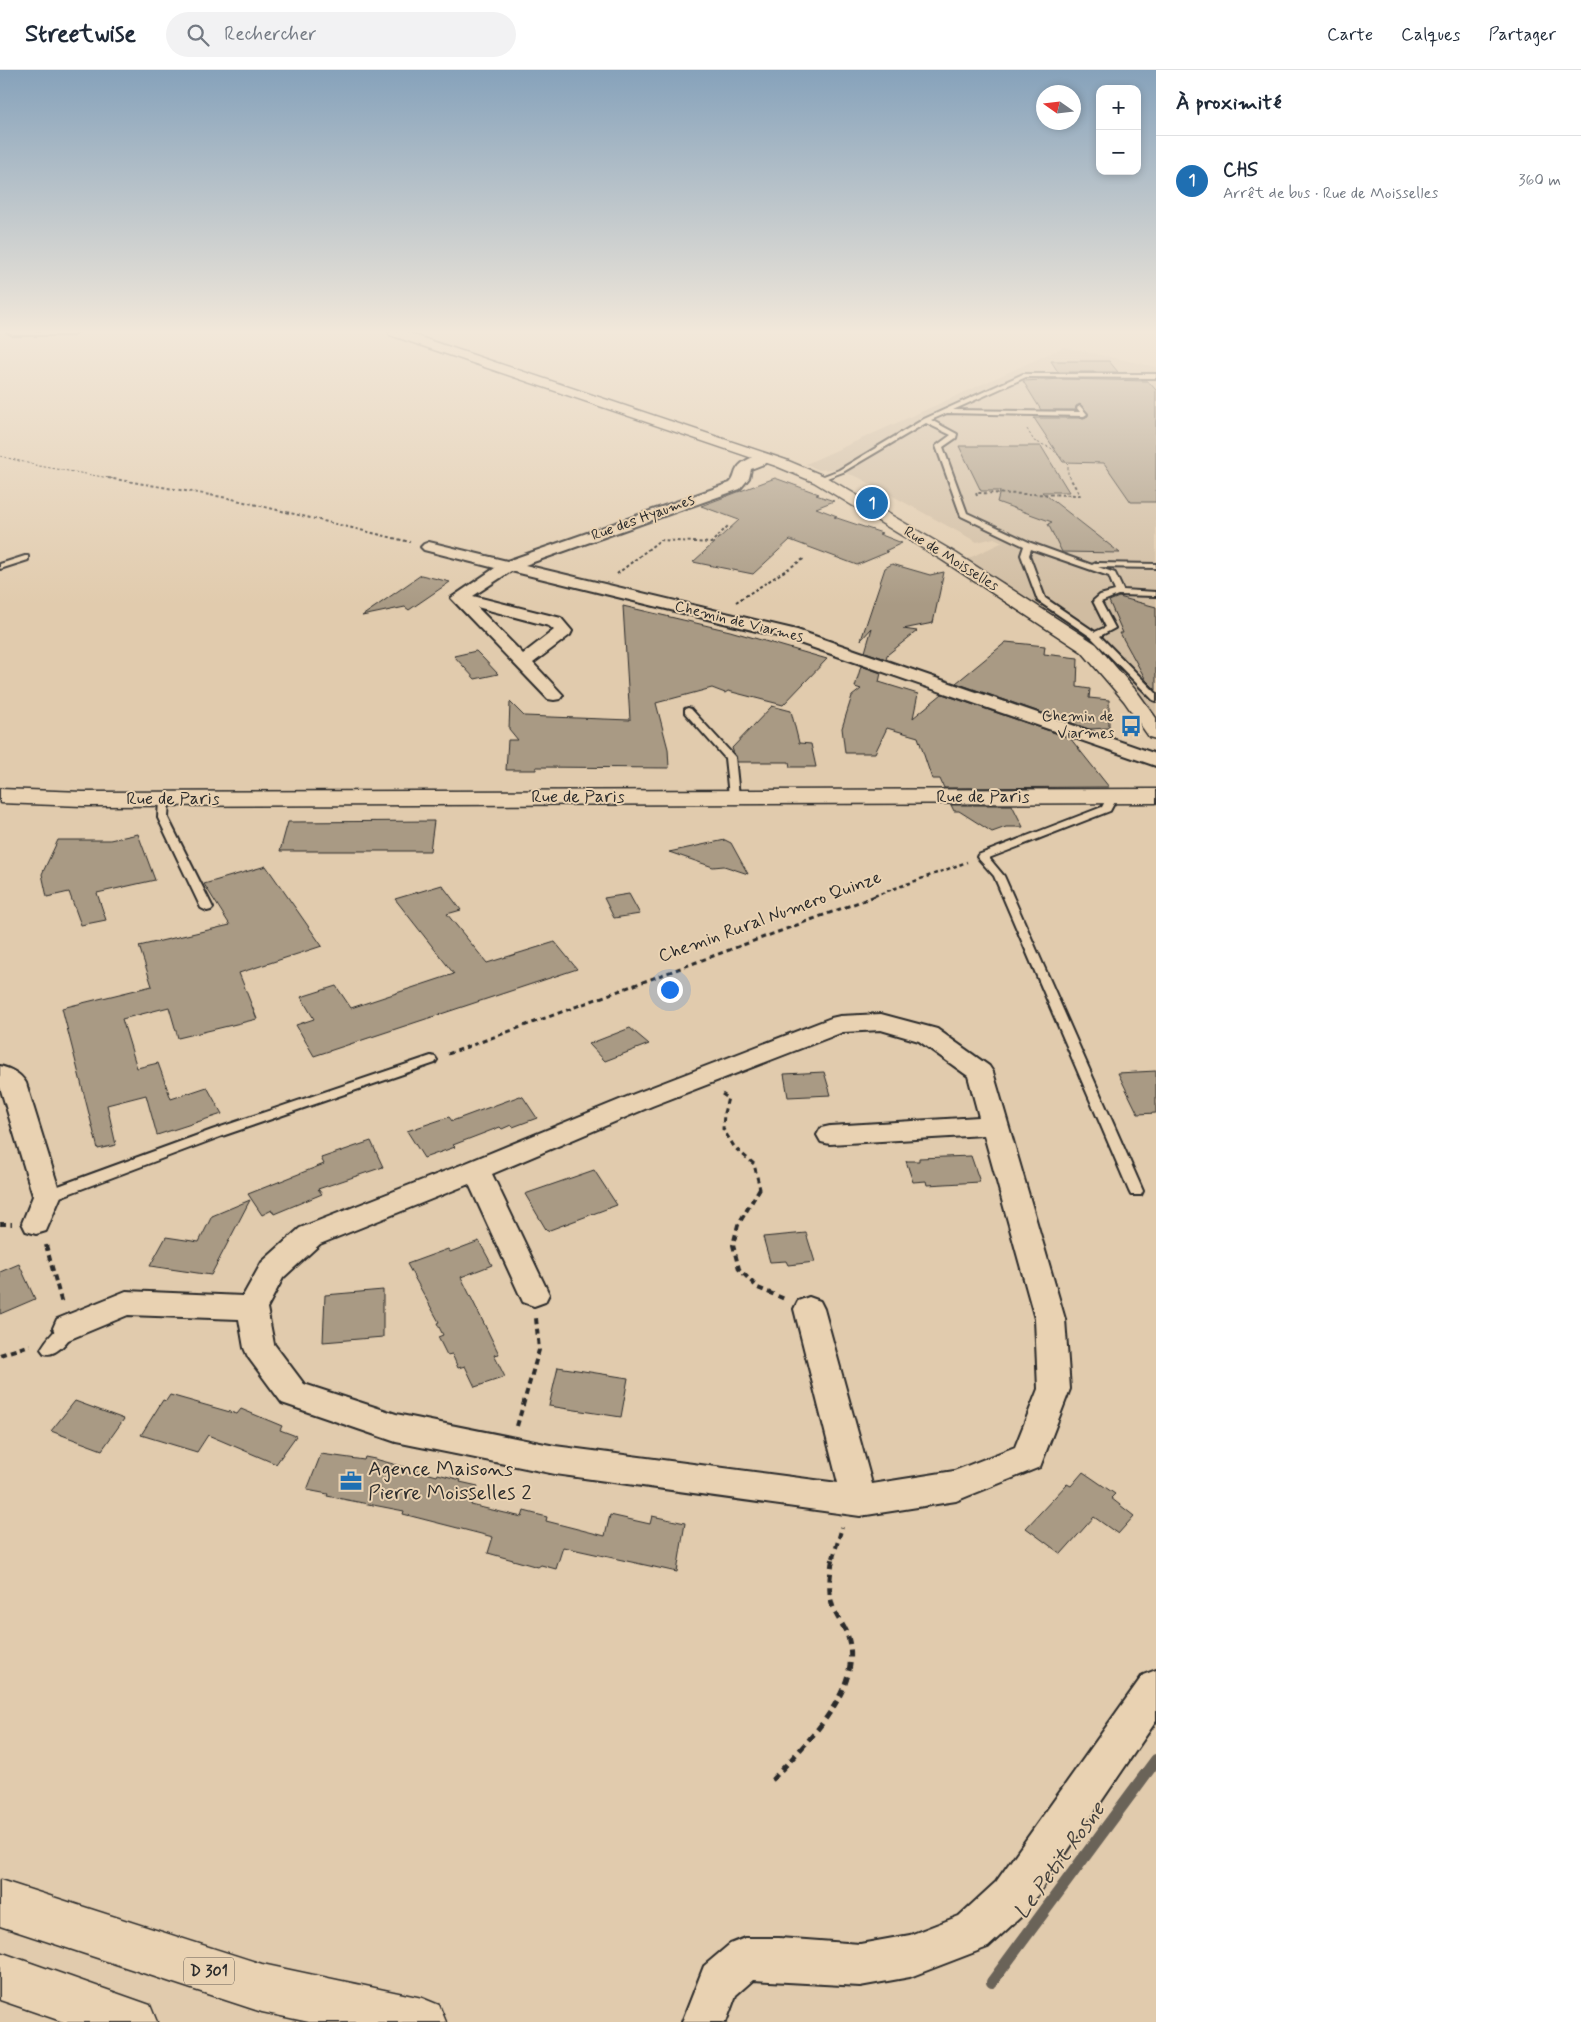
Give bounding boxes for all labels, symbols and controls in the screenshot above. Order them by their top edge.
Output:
search box [166,12,516,57]
text: Streetwise [25,19,136,50]
icon: search [184,21,212,49]
text: Rechercher [224,22,317,47]
text: Carte [1327,23,1373,47]
text: Calques [1401,23,1460,47]
text: Partager [1488,23,1556,47]
north arrow [1036,85,1081,130]
map controls [1096,85,1141,175]
button: + [1096,85,1141,130]
text: À proximité [1176,89,1282,117]
button: − [1096,130,1141,175]
text: CHS [1223,158,1258,183]
text: 1 [1188,170,1196,191]
text: 360 m [1518,170,1561,191]
text: Arrêt de bus · Rue de Moisselles [1223,183,1438,204]
pin: 1 [856,484,888,522]
street label: Rue des Hyaumes [589,490,697,546]
street label: Rue de Moisselles [900,522,1003,596]
street label: Chemin de Viarmes [673,596,806,648]
place label: Chemin de Viarmes [1042,707,1114,744]
bus stop icon: Chemin de Viarmes [1118,713,1144,739]
street label: Rue de Paris [531,785,625,809]
street label: Rue de Paris [936,785,1030,809]
street label: Rue de Paris [126,787,220,811]
street label: Chemin Rural Numero Quinze [655,865,885,969]
your location [657,977,683,1003]
place label: Agence Maisons Pierre Moisselles 2 [368,1455,532,1507]
office icon: Agence Maisons Pierre Moisselles 2 [338,1468,364,1494]
water label: Le Petit Rosne [1008,1796,1112,1925]
road number: D 301 [184,1958,234,1984]

